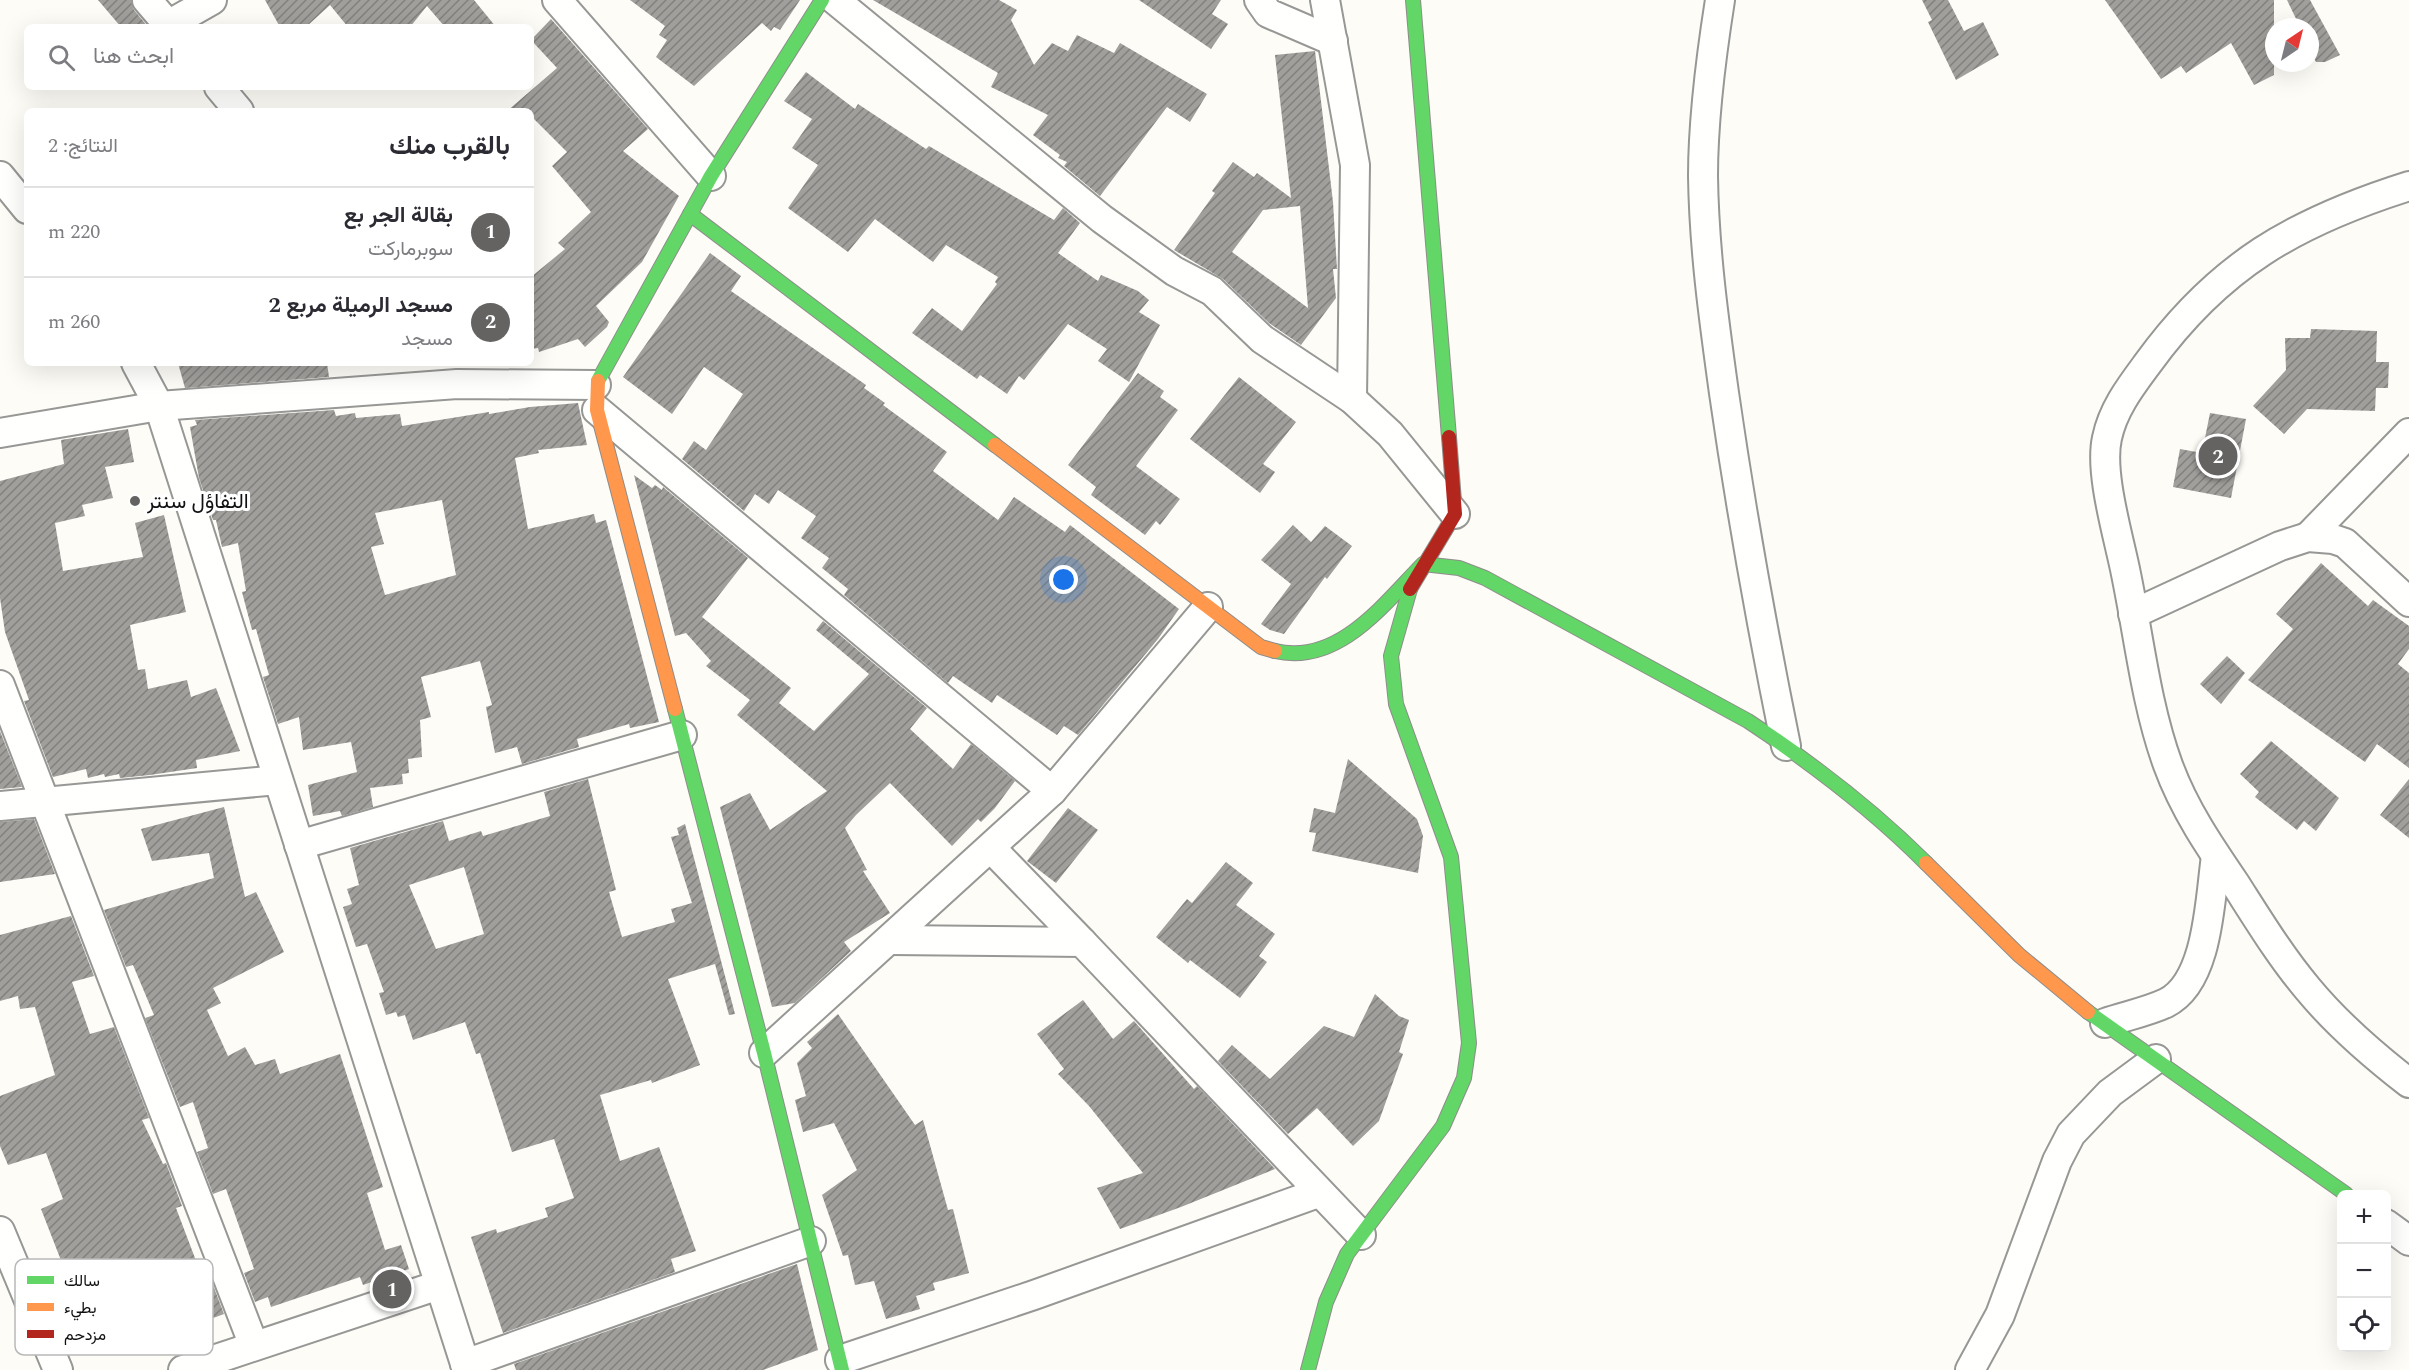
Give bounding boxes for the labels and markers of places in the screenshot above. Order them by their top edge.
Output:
pin: 2 [2198,434,2238,478]
place label: التفاؤل سنتر [146,486,249,518]
marker: التفاؤل سنتر [128,494,142,508]
pin: 1 [372,1266,412,1312]

